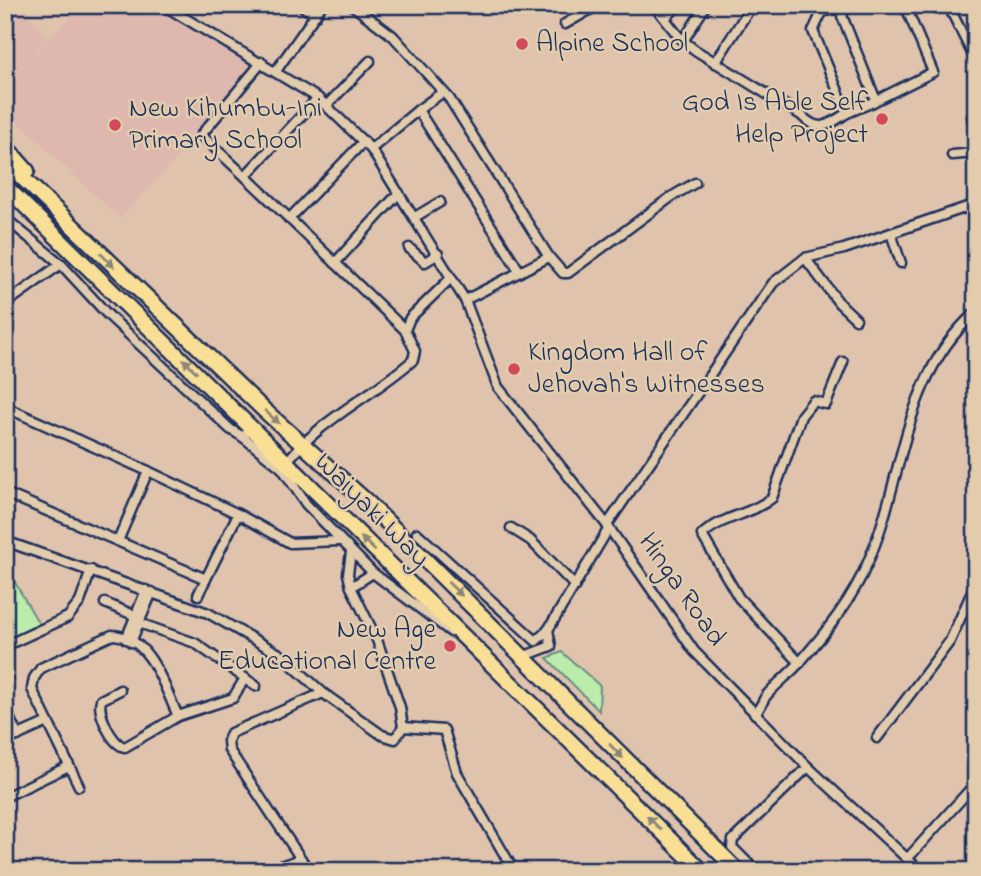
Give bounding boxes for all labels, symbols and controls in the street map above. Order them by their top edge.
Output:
place label: Alpine School [536,24,688,65]
marker: Alpine School [514,36,530,52]
place label: God Is Able Self Help Project [682,83,868,156]
place label: New Kihumbu-Ini Primary School [129,89,322,162]
marker: God Is Able Self Help Project [874,111,890,127]
marker: New Kihumbu-Ini Primary School [107,117,123,133]
one-way arrow [99,251,116,268]
place label: Kingdom Hall of Jehovah's Witnesses [528,333,765,406]
one-way arrow [182,359,199,375]
marker: Kingdom Hall of Jehovah's Witnesses [506,361,522,377]
one-way arrow [263,409,281,425]
street label: Waiyaki Way [304,444,438,578]
street label: Hinga Road [627,525,735,656]
one-way arrow [360,537,377,553]
one-way arrow [447,581,464,598]
place label: New Age Educational Centre [218,610,436,683]
marker: New Age Educational Centre [442,638,458,654]
one-way arrow [607,742,623,759]
one-way arrow [646,815,663,831]

